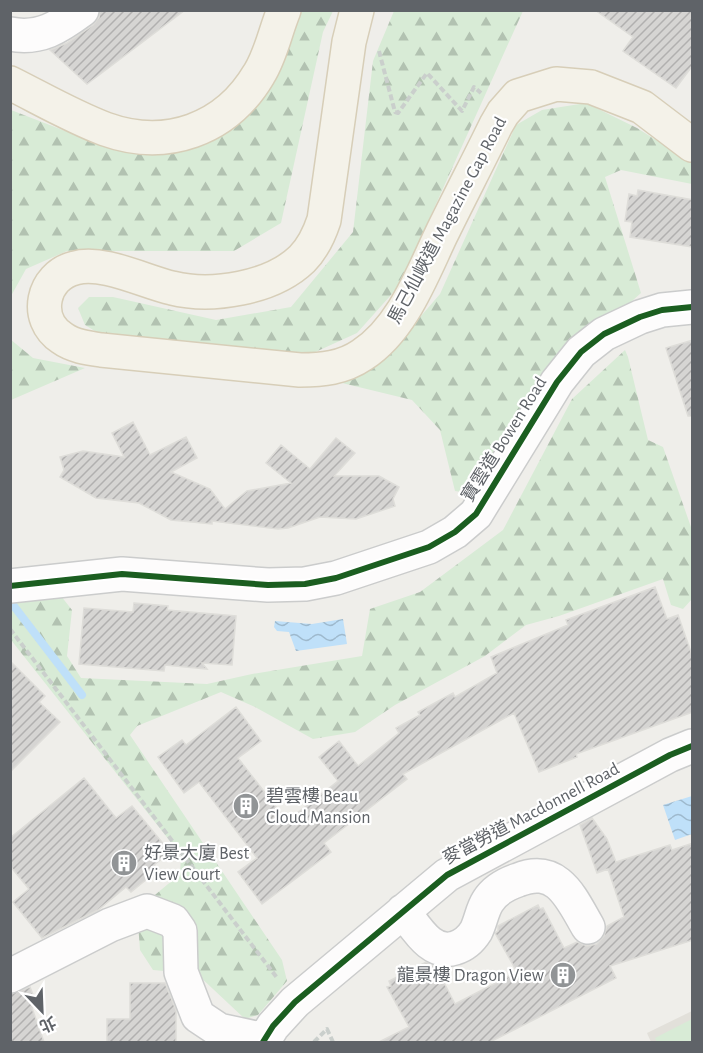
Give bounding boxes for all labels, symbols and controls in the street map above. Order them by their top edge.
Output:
street label: 馬己仙峽道 Magazine Gap Road [384,113,510,327]
street label: 寶雲道 Bowen Road [458,373,550,505]
street label: 麥當勞道 Macdonnell Road [440,758,622,868]
place label: 碧雲樓 Beau Cloud Mansion [266,786,371,827]
building icon: 碧雲樓 Beau Cloud Mansion [231,791,261,821]
place label: 好景大廈 Best View Court [144,843,249,884]
building icon: 好景大廈 Best View Court [109,848,139,878]
building icon: 龍景樓 Dragon View [548,960,578,990]
place label: 龍景樓 Dragon View [397,965,544,985]
north arrow [12,981,72,1041]
text: 北 [37,1013,58,1035]

